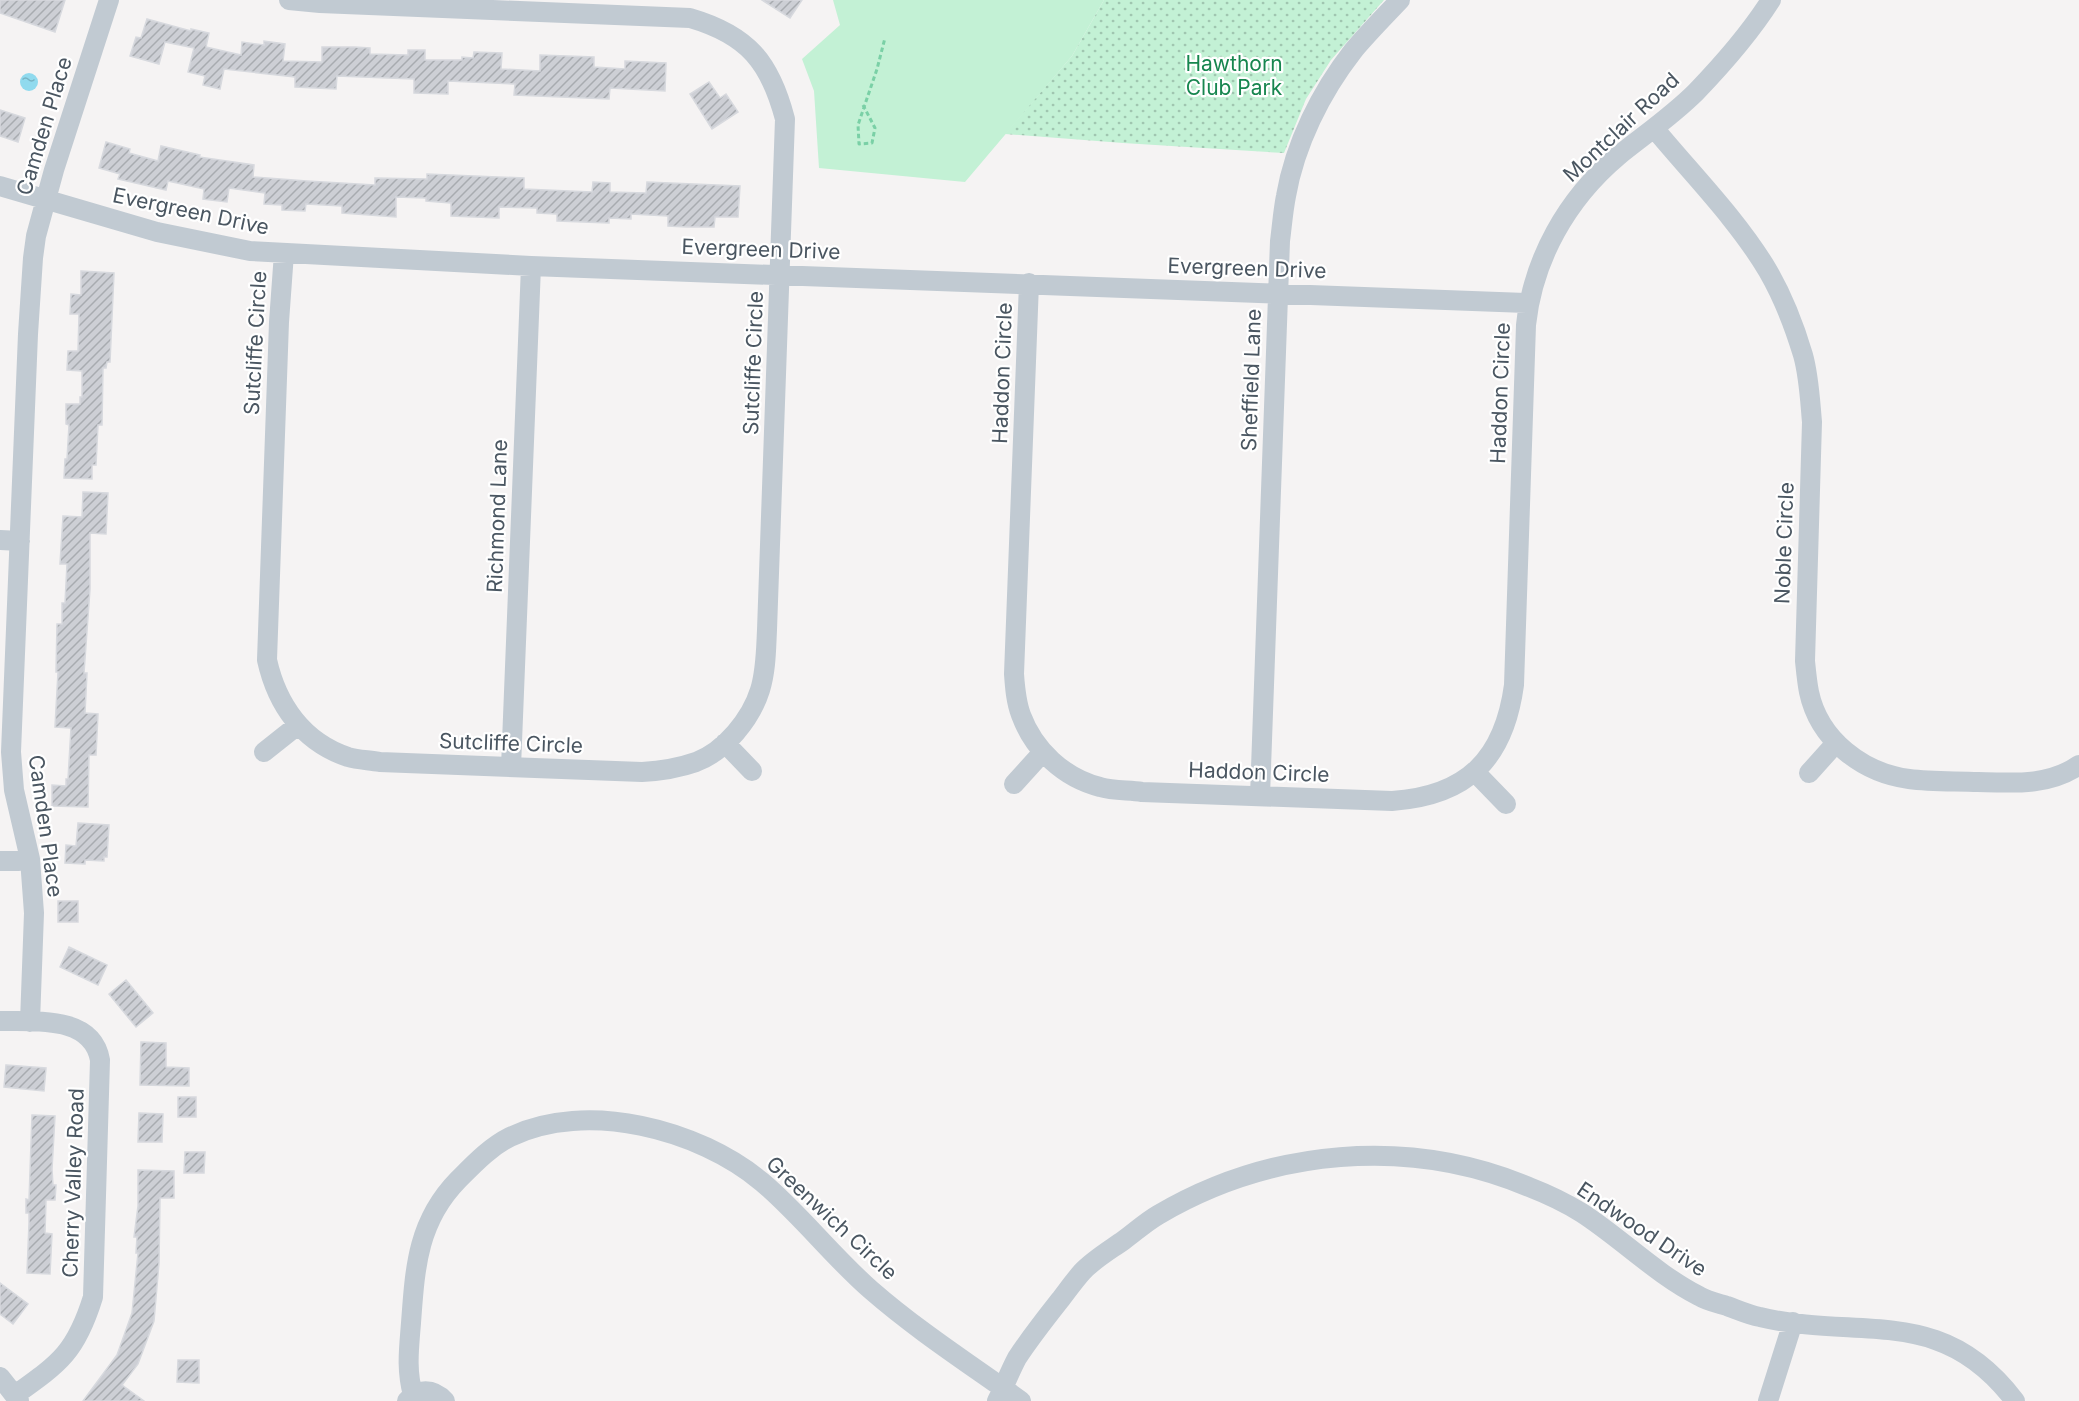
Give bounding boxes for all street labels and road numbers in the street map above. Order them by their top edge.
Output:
street label: Camden Place [11,54,77,198]
street label: Montclair Road [1558,67,1684,187]
street label: Evergreen Drive [111,182,271,240]
street label: Evergreen Drive [681,234,841,264]
street label: Evergreen Drive [1167,253,1327,283]
street label: Sutcliffe Circle [239,270,271,416]
street label: Sutcliffe Circle [738,290,768,436]
street label: Haddon Circle [987,302,1017,444]
street label: Sheffield Lane [1236,308,1266,452]
street label: Haddon Circle [1485,322,1515,464]
street label: Richmond Lane [482,439,512,593]
street label: Noble Circle [1769,482,1799,604]
street label: Sutcliffe Circle [438,728,584,758]
street label: Camden Place [24,753,68,899]
street label: Haddon Circle [1188,757,1330,787]
street label: Cherry Valley Road [57,1088,89,1278]
street label: Greenwich Circle [761,1151,903,1285]
street label: Endwood Drive [1573,1176,1711,1282]

